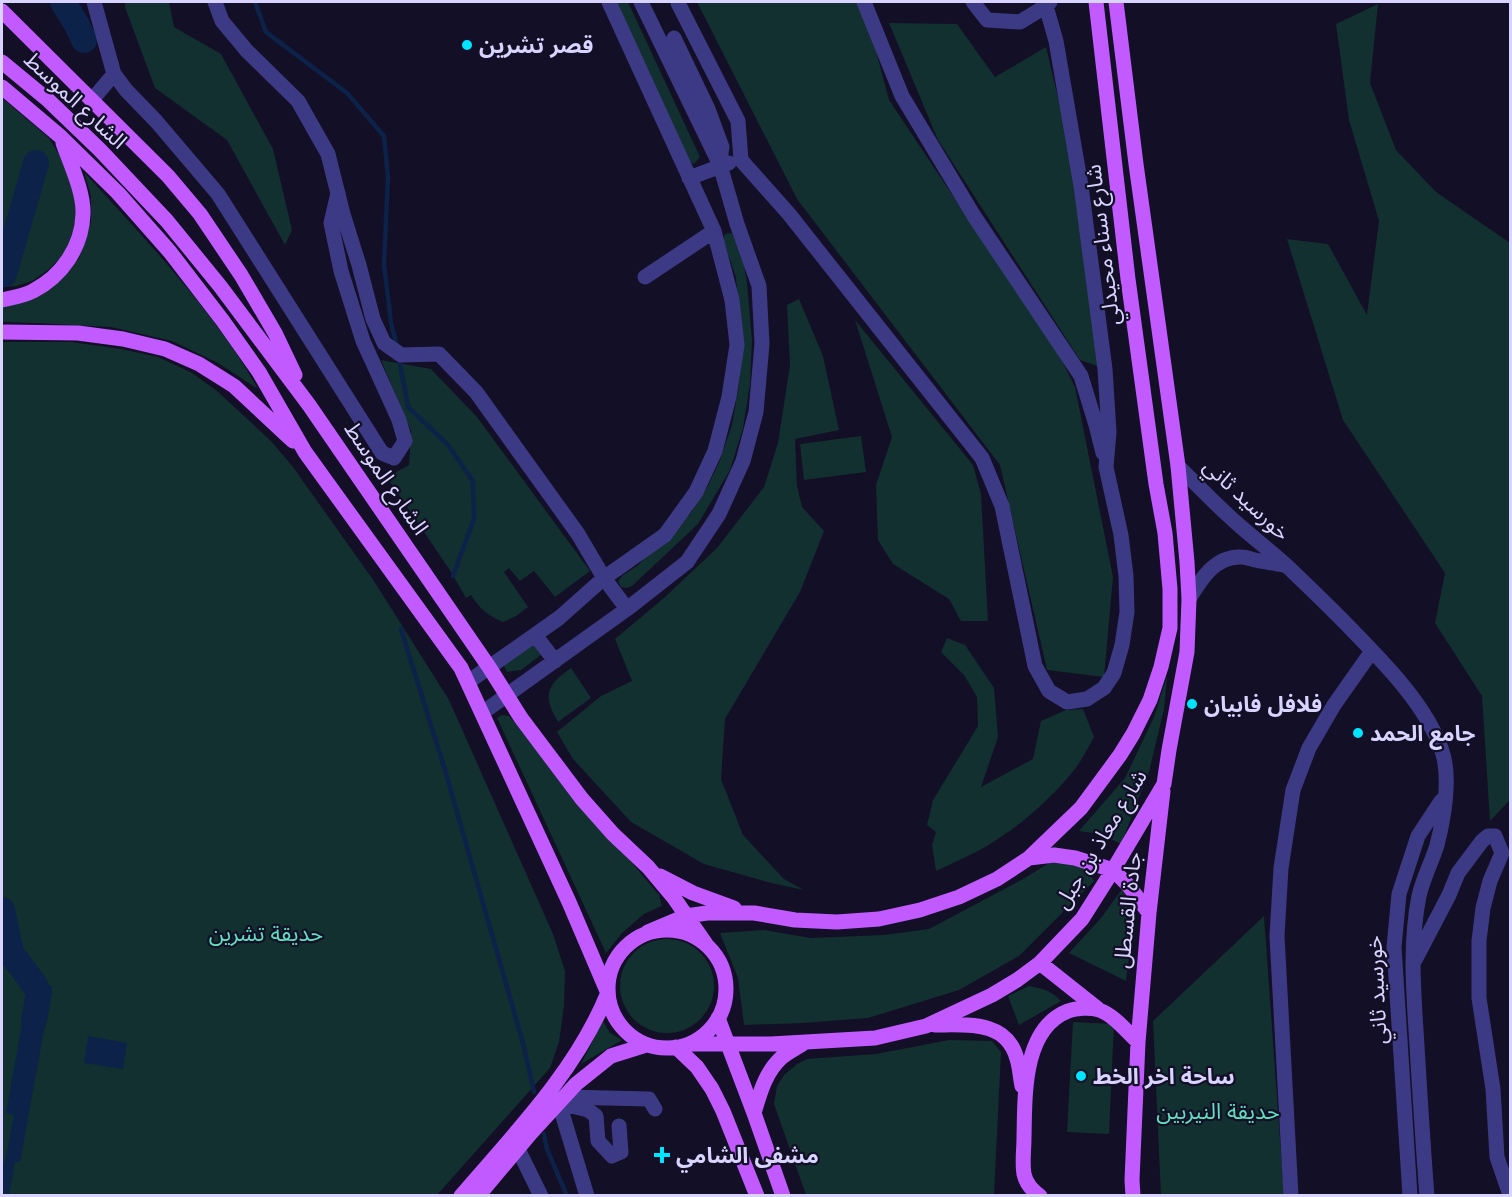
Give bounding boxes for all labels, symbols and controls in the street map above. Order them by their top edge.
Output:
place label: قصر تشرين [479,31,593,59]
marker: قصر تشرين [460,38,474,52]
street label: الشارع الموسط [17,45,133,157]
street label: شارع سناء محيدلي [1078,163,1129,327]
street label: الشارع الموسط [336,416,435,542]
street label: خورسيد ثاني [1196,452,1296,549]
place label: فلافل فابيان [1204,690,1322,718]
marker: فلافل فابيان [1185,697,1199,711]
place label: جامع الحمد [1370,719,1476,750]
marker: جامع الحمد [1351,726,1365,740]
street label: شارع معاذ بن جبل [1047,764,1155,916]
street label: جادة القسطل [1107,850,1147,970]
park label: حديقة تشرين [209,919,323,947]
street label: خورسيد ثاني [1359,935,1396,1045]
place label: ساحة اخر الخط [1093,1062,1235,1090]
marker: ساحة اخر الخط [1074,1069,1088,1083]
park label: حديقة النيربين [1156,1097,1280,1125]
place label: مشفى الشامي [676,1141,819,1173]
marker: مشفى الشامي [653,1146,671,1164]

